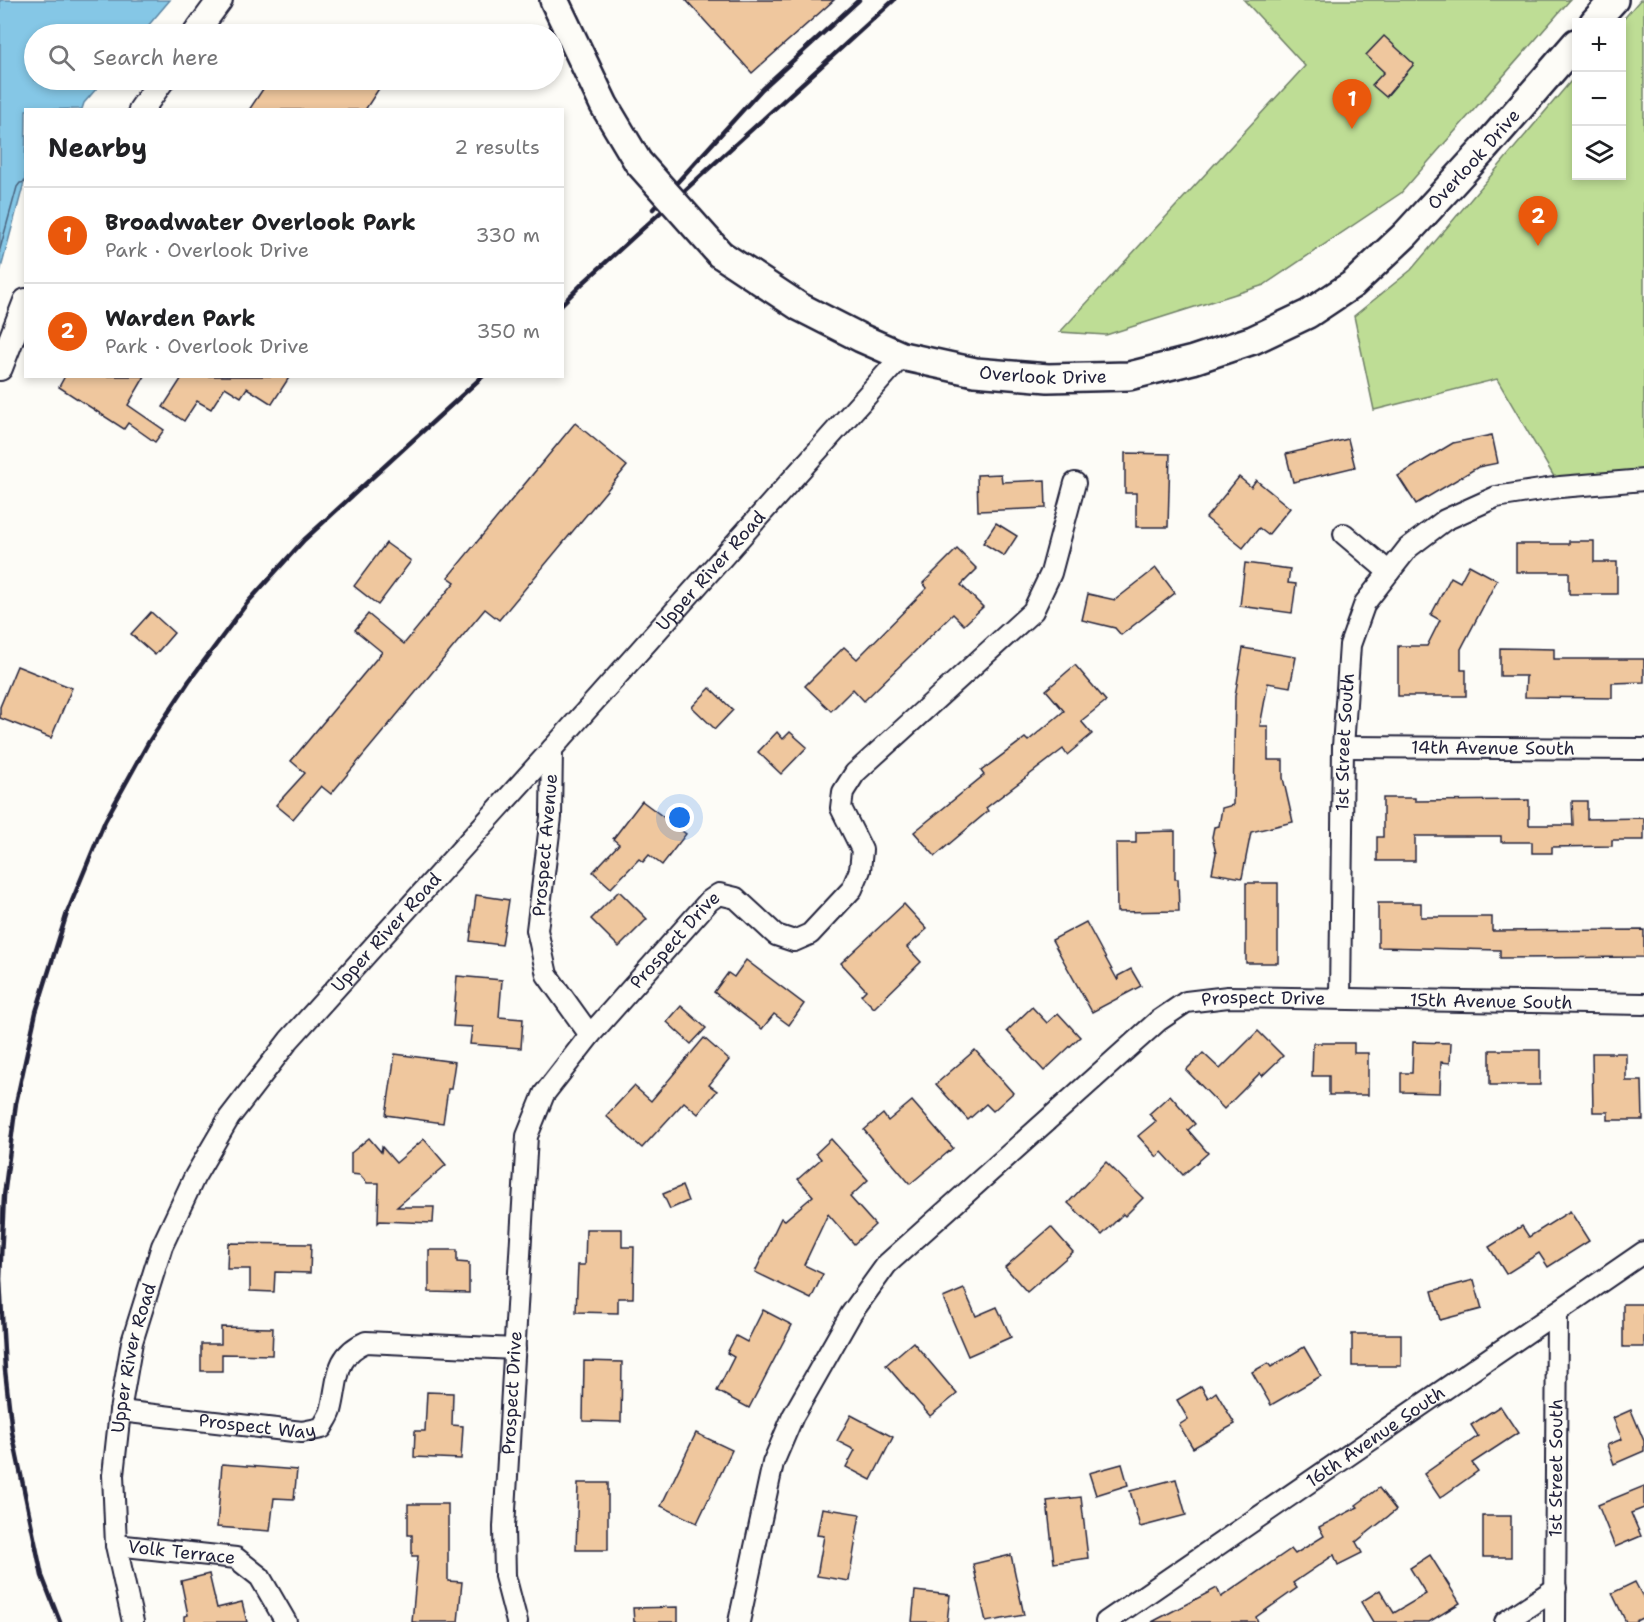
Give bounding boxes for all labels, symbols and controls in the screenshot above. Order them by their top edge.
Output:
map controls [1572,18,1626,180]
button: + [1572,18,1626,72]
search box [24,24,564,90]
icon: search [45,41,78,74]
text: Search here [93,43,219,72]
button: − [1572,72,1626,126]
pin: 1 [1332,80,1372,129]
street label: Overlook Drive [1422,104,1525,215]
button: layers [1572,126,1626,180]
text: Nearby [48,130,147,165]
text: 2 results [454,134,540,160]
pin: 2 [1518,196,1558,246]
text: Broadwater Overlook Park [105,208,416,237]
text: 1 [63,222,72,248]
text: 330 m [476,222,540,248]
text: Park · Overlook Drive [105,237,309,263]
text: Warden Park [105,304,256,333]
text: 2 [61,318,75,344]
text: 350 m [476,318,540,344]
text: Park · Overlook Drive [105,333,309,359]
street label: Overlook Drive [978,360,1107,390]
street label: Upper River Road [651,505,771,636]
street label: 1st Street South [1330,672,1360,811]
street label: 14th Avenue South [1411,735,1575,761]
street label: Prospect Avenue [527,773,563,917]
your location [665,803,694,832]
street label: Upper River Road [326,867,447,997]
street label: Prospect Drive [625,885,724,994]
street label: Prospect Drive [1200,985,1325,1012]
street label: 15th Avenue South [1410,988,1573,1015]
street label: Upper River Road [106,1280,162,1434]
street label: Prospect Drive [496,1330,528,1455]
street label: 16th Avenue South [1301,1380,1450,1493]
street label: 1st Street South [1544,1399,1568,1537]
street label: Prospect Way [197,1408,318,1444]
street label: Volk Terrace [127,1534,237,1570]

